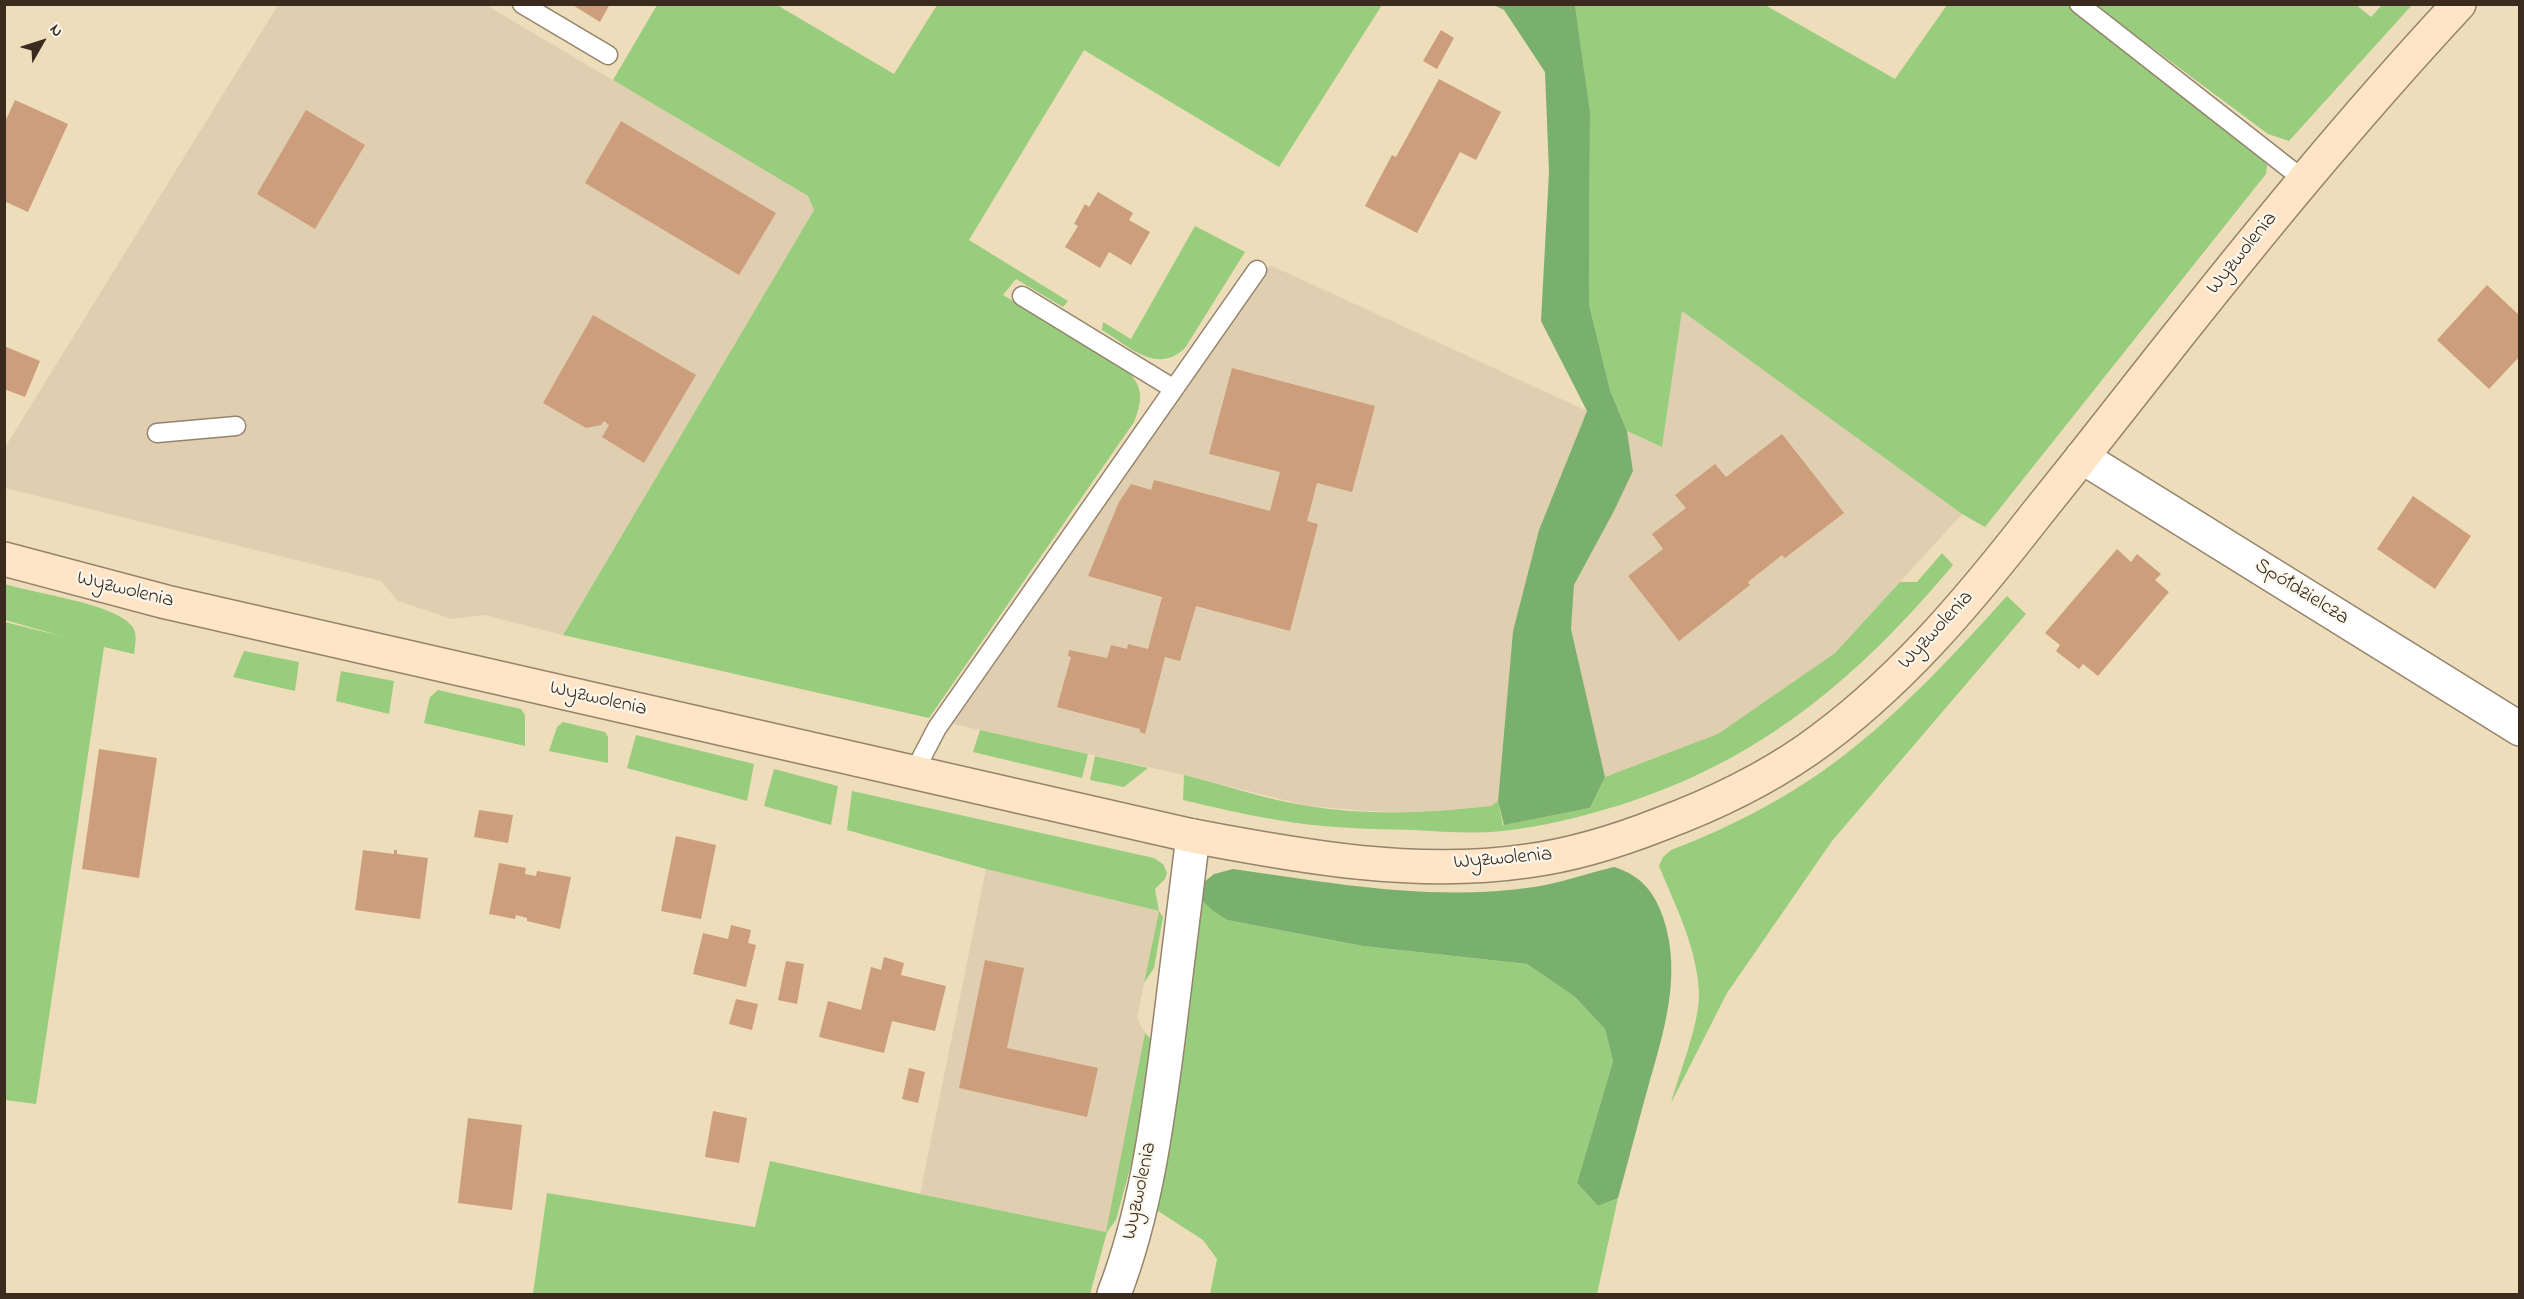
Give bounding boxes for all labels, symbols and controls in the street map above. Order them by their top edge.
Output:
north arrow [12,12,72,72]
text: N [43,19,69,42]
street label: Wyzwolenia [2202,208,2284,300]
street label: Spółdzielcza [2249,554,2353,632]
street label: Wyzwolenia [74,567,176,615]
street label: Wyzwolenia [1894,586,1980,676]
street label: Wyzwolenia [547,677,649,723]
street label: Wyzwolenia [1453,843,1553,877]
street label: Wyzwolenia [1118,1140,1164,1242]

